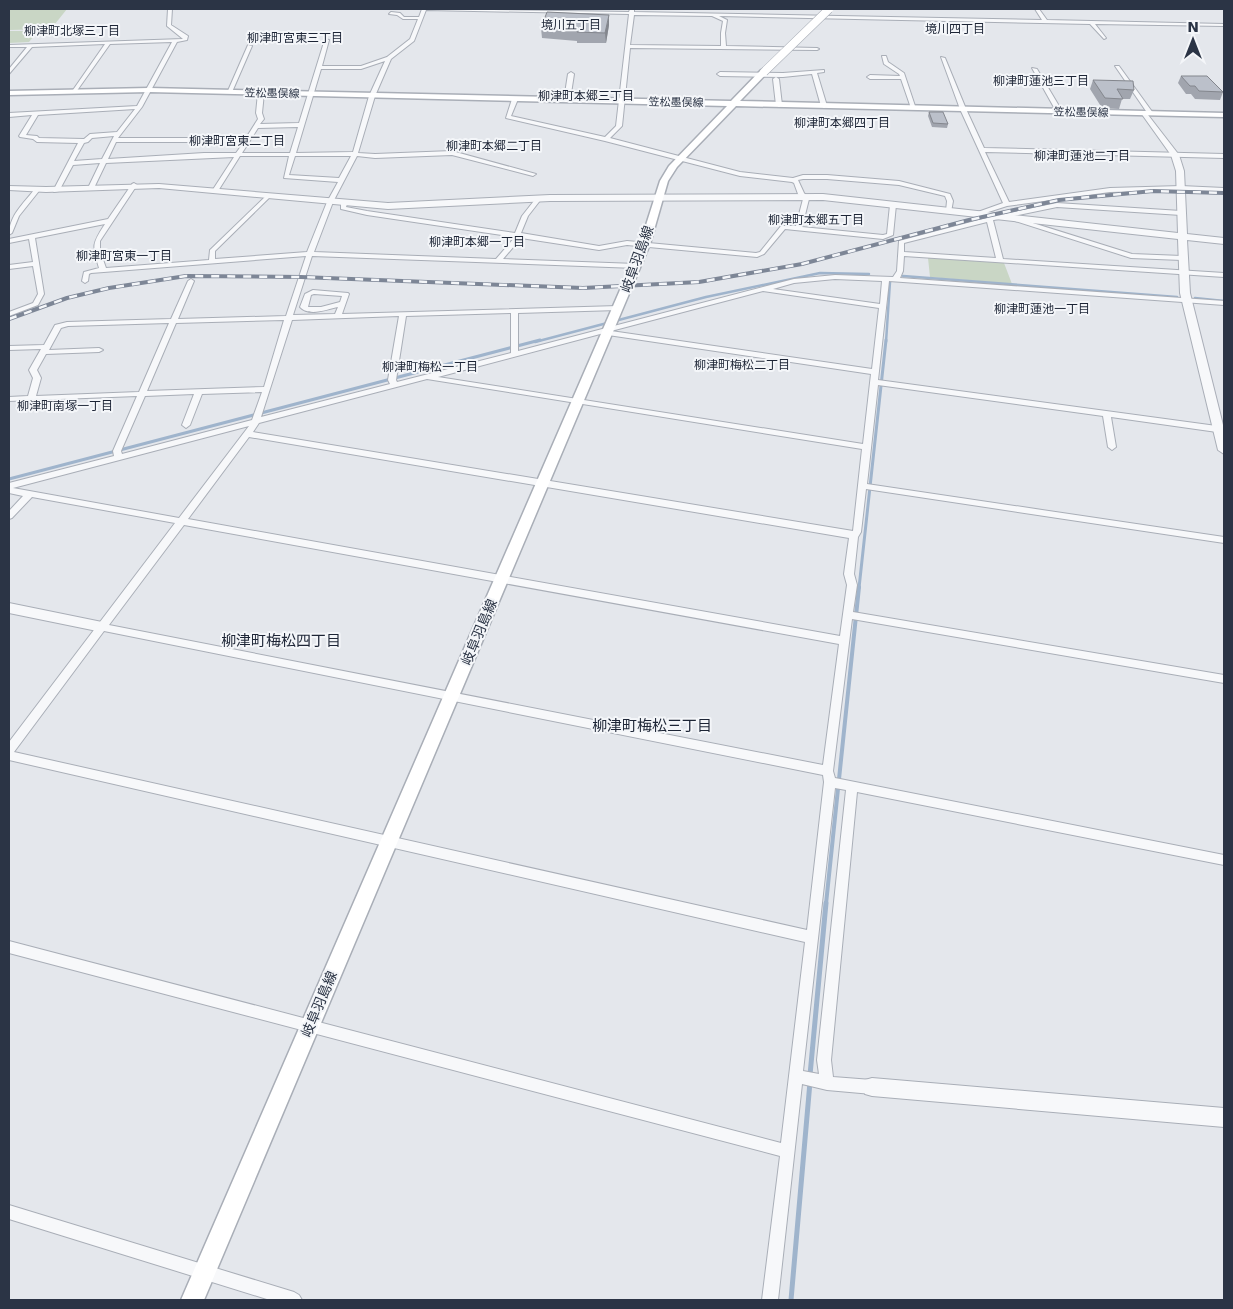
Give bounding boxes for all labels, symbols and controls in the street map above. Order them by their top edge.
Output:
north arrow [1168,15,1218,65]
district label: 境川五丁目 [541,18,601,32]
text: N [1187,19,1199,35]
district label: 境川四丁目 [925,22,985,36]
district label: 柳津町北塚三丁目 [24,24,120,38]
district label: 柳津町宮東三丁目 [247,31,343,45]
district label: 柳津町蓮池三丁目 [993,74,1089,88]
street label: 笠松墨俣線 [244,87,300,100]
district label: 柳津町本郷三丁目 [538,89,634,103]
street label: 笠松墨俣線 [648,96,704,109]
street label: 笠松墨俣線 [1053,106,1109,119]
district label: 柳津町本郷四丁目 [794,116,890,130]
district label: 柳津町宮東二丁目 [189,134,285,148]
district label: 柳津町本郷二丁目 [446,139,542,153]
district label: 柳津町蓮池二丁目 [1034,149,1130,163]
district label: 柳津町本郷五丁目 [768,213,864,227]
street label: 岐阜羽島線 [618,223,656,295]
district label: 柳津町本郷一丁目 [429,235,525,249]
district label: 柳津町宮東一丁目 [76,249,172,263]
district label: 柳津町蓮池一丁目 [994,302,1090,316]
district label: 柳津町梅松二丁目 [694,358,790,372]
district label: 柳津町梅松一丁目 [382,360,478,374]
district label: 柳津町南塚一丁目 [17,399,113,413]
street label: 岐阜羽島線 [458,597,500,667]
district label: 柳津町梅松四丁目 [221,632,341,650]
district label: 柳津町梅松三丁目 [592,717,712,735]
street label: 岐阜羽島線 [298,969,340,1039]

